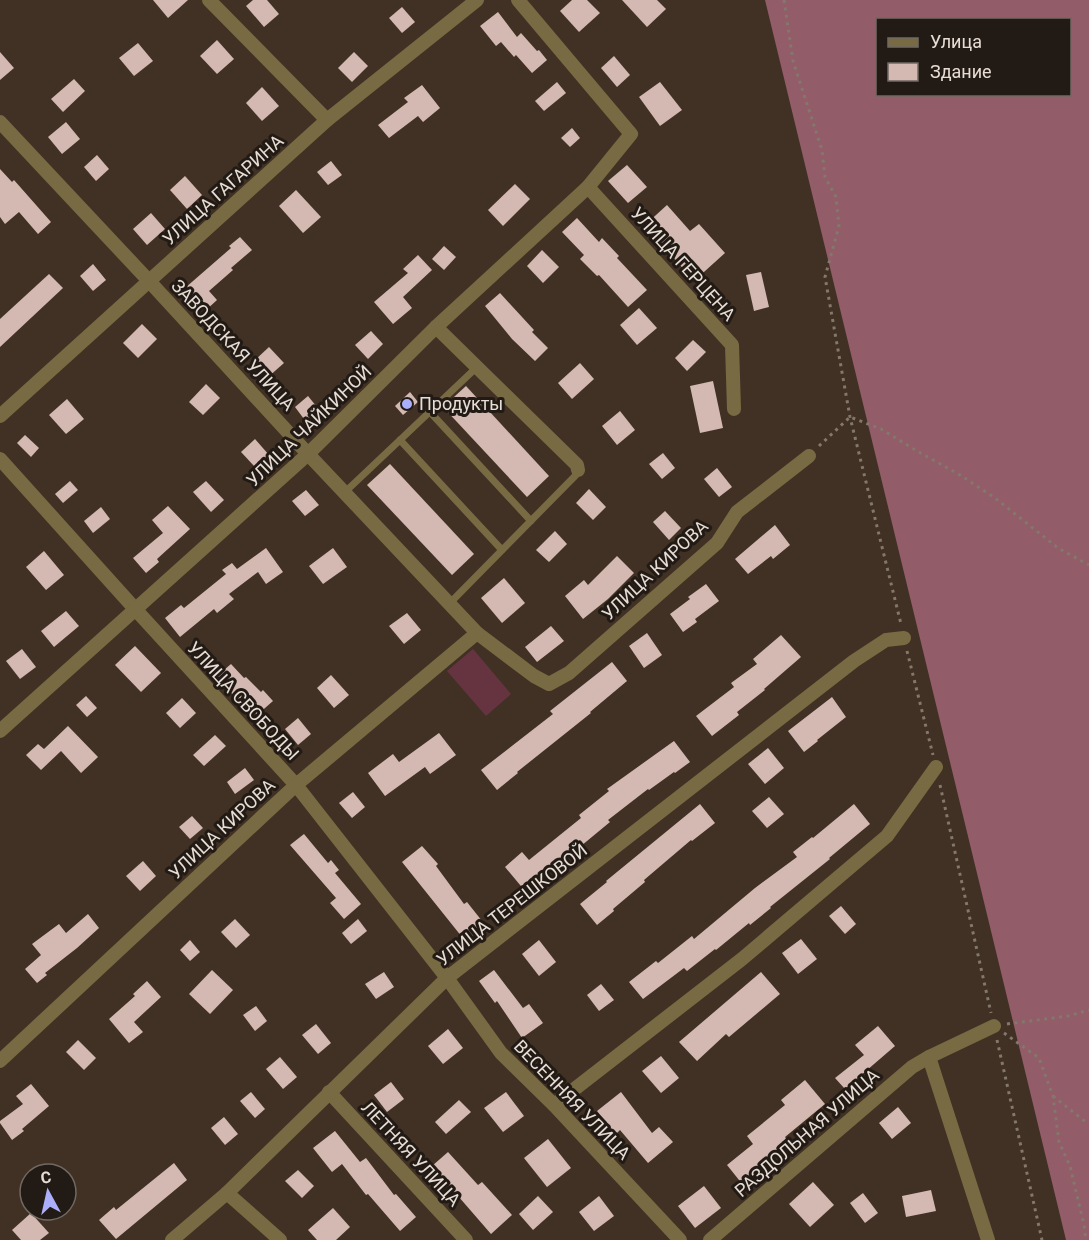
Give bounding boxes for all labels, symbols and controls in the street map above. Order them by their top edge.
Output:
legend [876,18,1071,96]
text: Улица [930,31,982,52]
text: Здание [930,61,992,82]
street label: УЛИЦА ГАГАРИНА [158,130,287,249]
street label: УЛИЦА ГЕРЦЕНА [627,203,740,325]
street label: ЗАВОДСКАЯ УЛИЦА [167,275,300,415]
street label: УЛИЦА ЧАЙКИНОЙ [242,361,375,491]
place label: Продукты [419,393,503,414]
marker: Продукты [400,397,414,411]
street label: УЛИЦА КИРОВА [597,515,712,624]
street label: УЛИЦА СВОБОДЫ [183,637,304,764]
street label: УЛИЦА КИРОВА [164,774,279,883]
street label: УЛИЦА ТЕРЕШКОВОЙ [432,839,591,970]
street label: ВЕСЕННЯЯ УЛИЦА [510,1036,635,1164]
street label: РАЗДОЛЬНАЯ УЛИЦА [730,1064,883,1201]
street label: ЛЕТНЯЯ УЛИЦА [357,1097,465,1211]
north arrow [18,1162,78,1222]
text: С [39,1168,52,1188]

